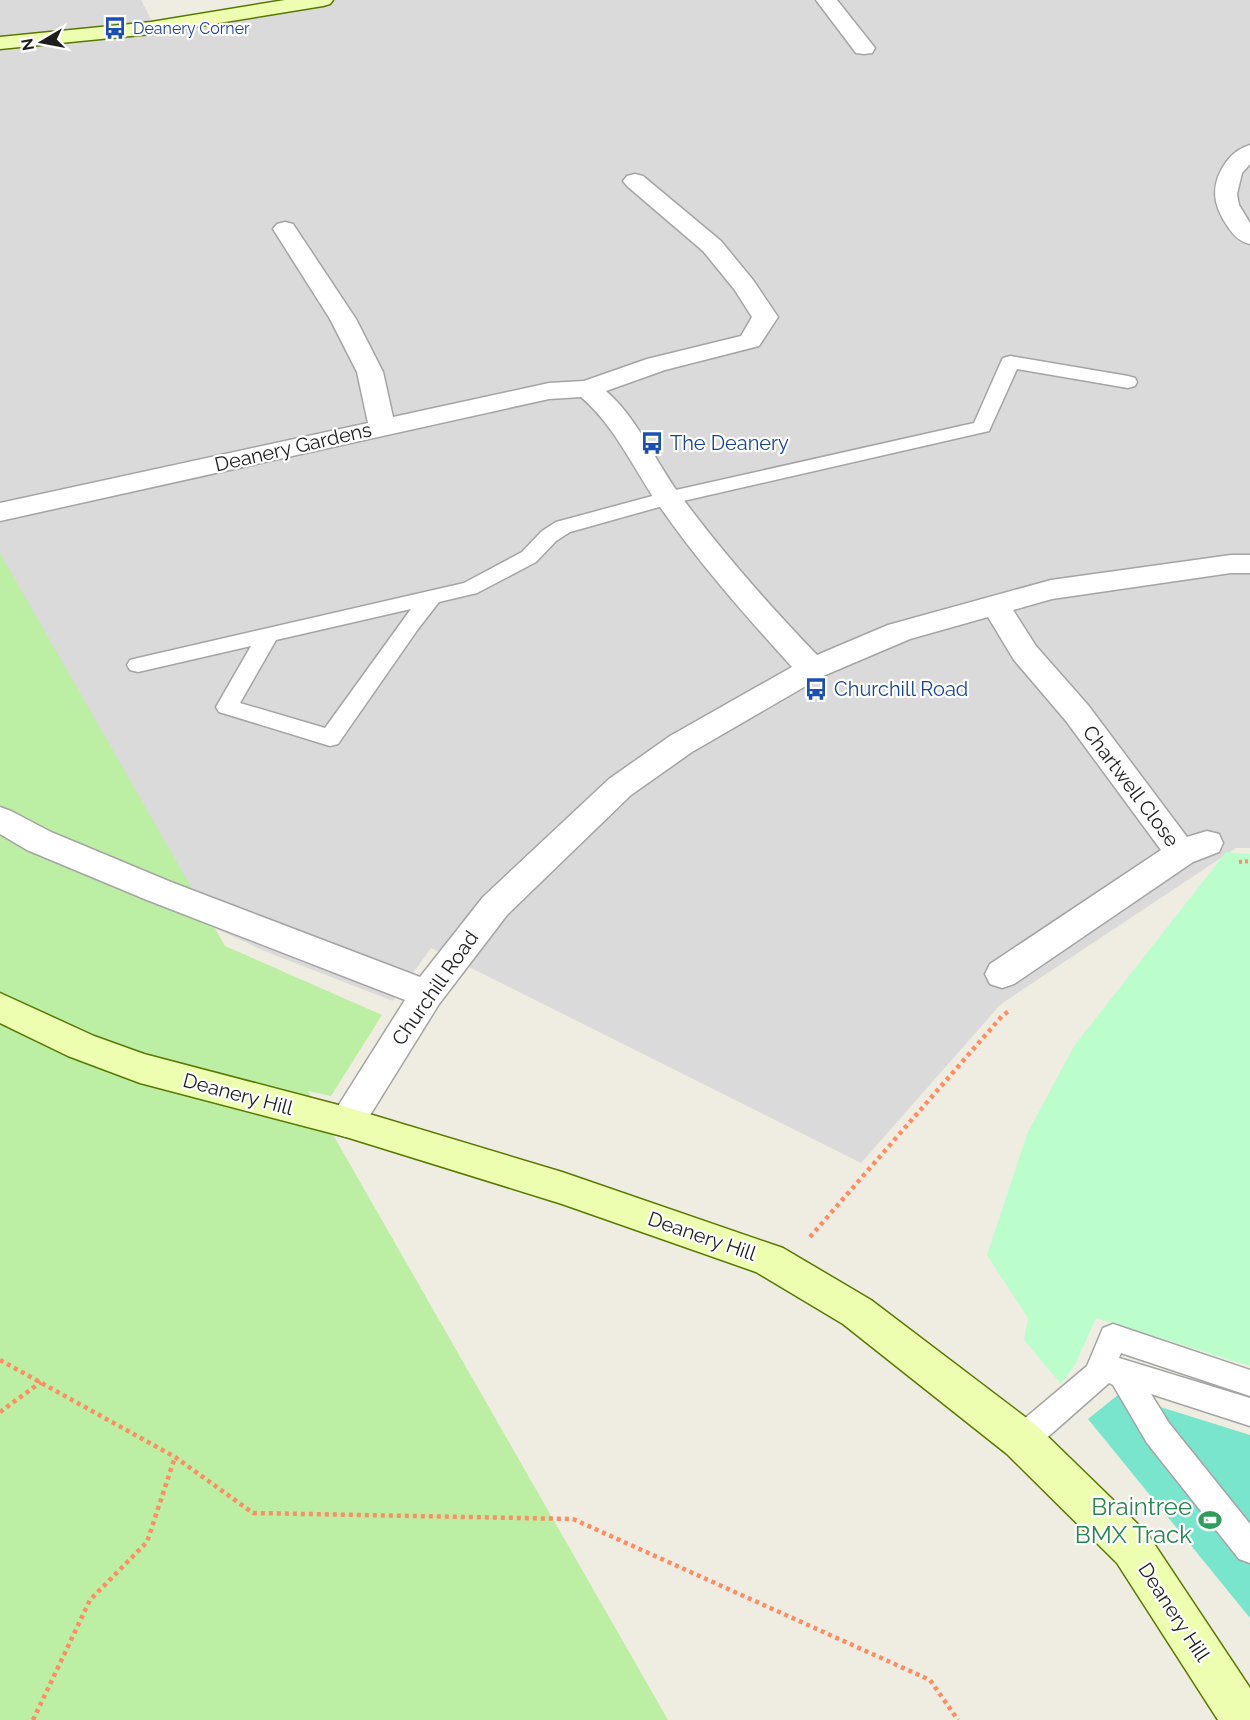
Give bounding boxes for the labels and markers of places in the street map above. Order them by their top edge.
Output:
bus stop icon: Deanery Corner [102,15,128,41]
place label: Deanery Corner [133,19,250,38]
bus stop icon: The Deanery [639,430,665,456]
place label: The Deanery [670,431,789,455]
bus stop icon: Churchill Road [803,676,829,702]
place label: Churchill Road [834,677,968,701]
place label: Braintree BMX Track [1075,1492,1192,1549]
sports icon: Braintree BMX Track [1197,1507,1223,1533]

